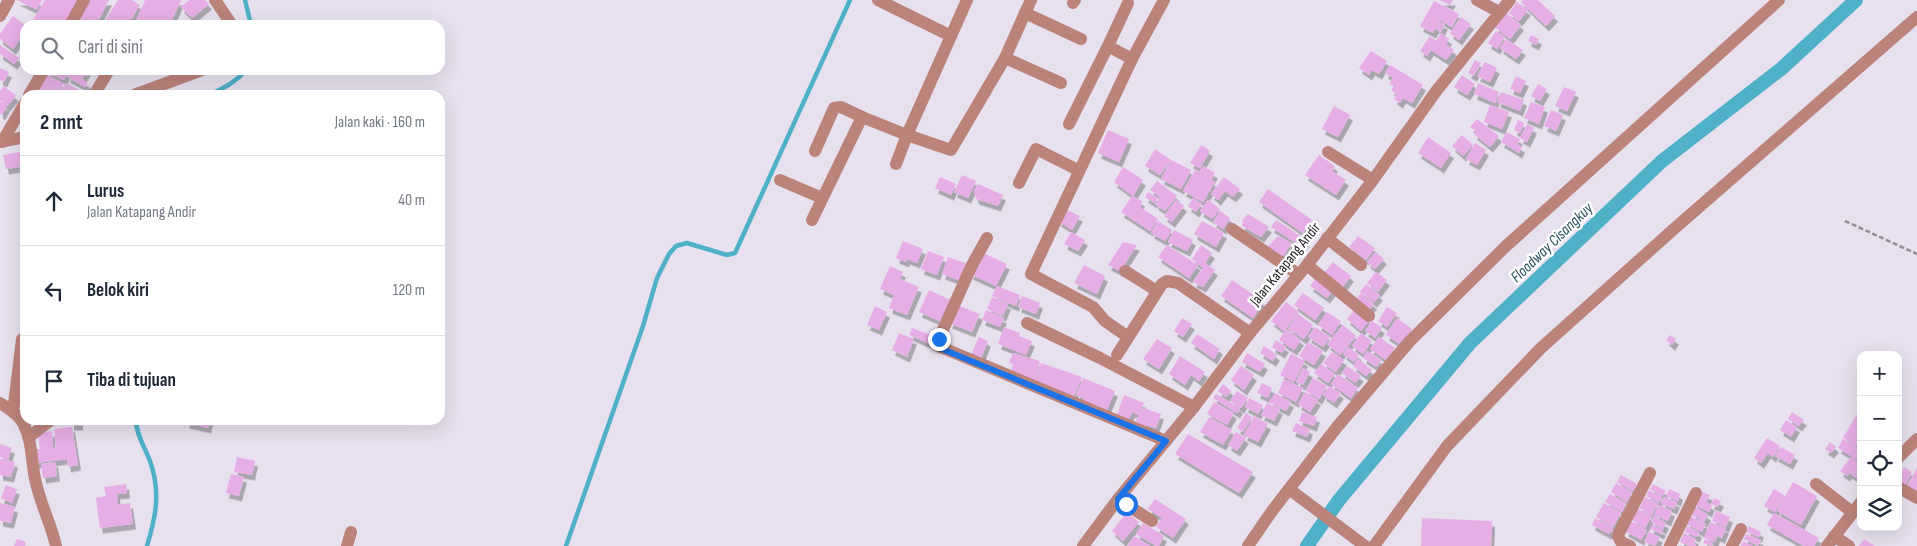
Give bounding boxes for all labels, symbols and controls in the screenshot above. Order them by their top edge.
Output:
search box [20,20,445,75]
icon: search [38,34,66,62]
text: Cari di sini [78,36,143,59]
text: 2 mnt [40,110,83,135]
text: Jalan kaki · 160 m [335,113,425,132]
text: Lurus [87,180,124,203]
icon: ahead [40,187,68,215]
text: 40 m [398,191,425,210]
water label: Floodway Cisangkuy [1507,199,1598,287]
text: Jalan Katapang Andir [87,203,196,222]
street label: Jalan Katapang Andir [1245,218,1325,311]
icon: left [40,277,68,305]
text: Belok kiri [87,279,149,302]
text: 120 m [393,281,425,300]
route end [928,328,951,351]
map controls [1857,351,1902,531]
button: + [1857,351,1902,396]
icon: arrive [40,367,68,395]
text: Tiba di tujuan [87,369,176,392]
button: − [1857,396,1902,441]
button: locate [1857,441,1902,486]
button: layers [1857,486,1902,531]
route start [1115,493,1138,516]

